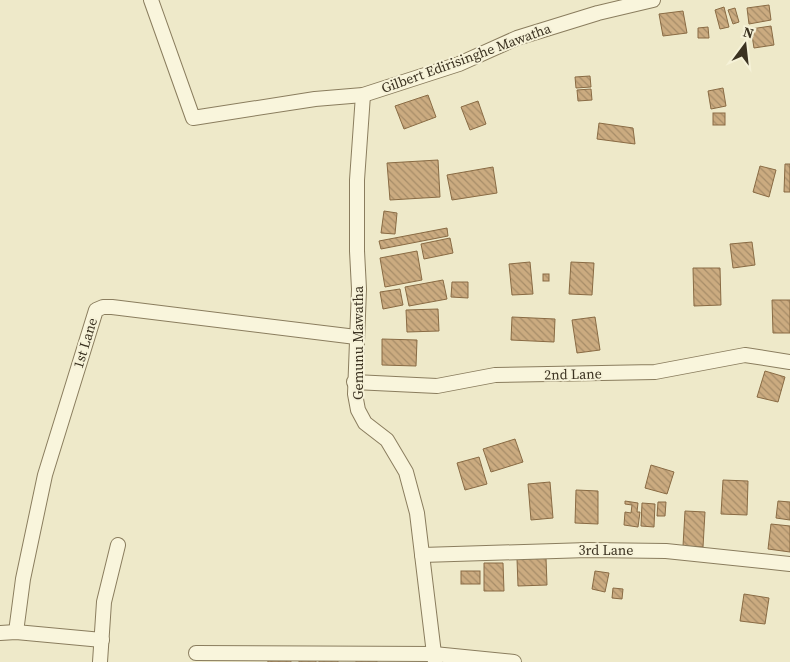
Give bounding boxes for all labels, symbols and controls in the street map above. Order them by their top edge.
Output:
street label: Gilbert Edirisinghe Mawatha [378,18,554,98]
north arrow [720,20,770,70]
text: N [741,21,756,43]
street label: Gemunu Mawatha [348,285,368,400]
street label: 1st Lane [68,315,102,371]
street label: 2nd Lane [544,363,602,385]
street label: 3rd Lane [578,540,634,560]

